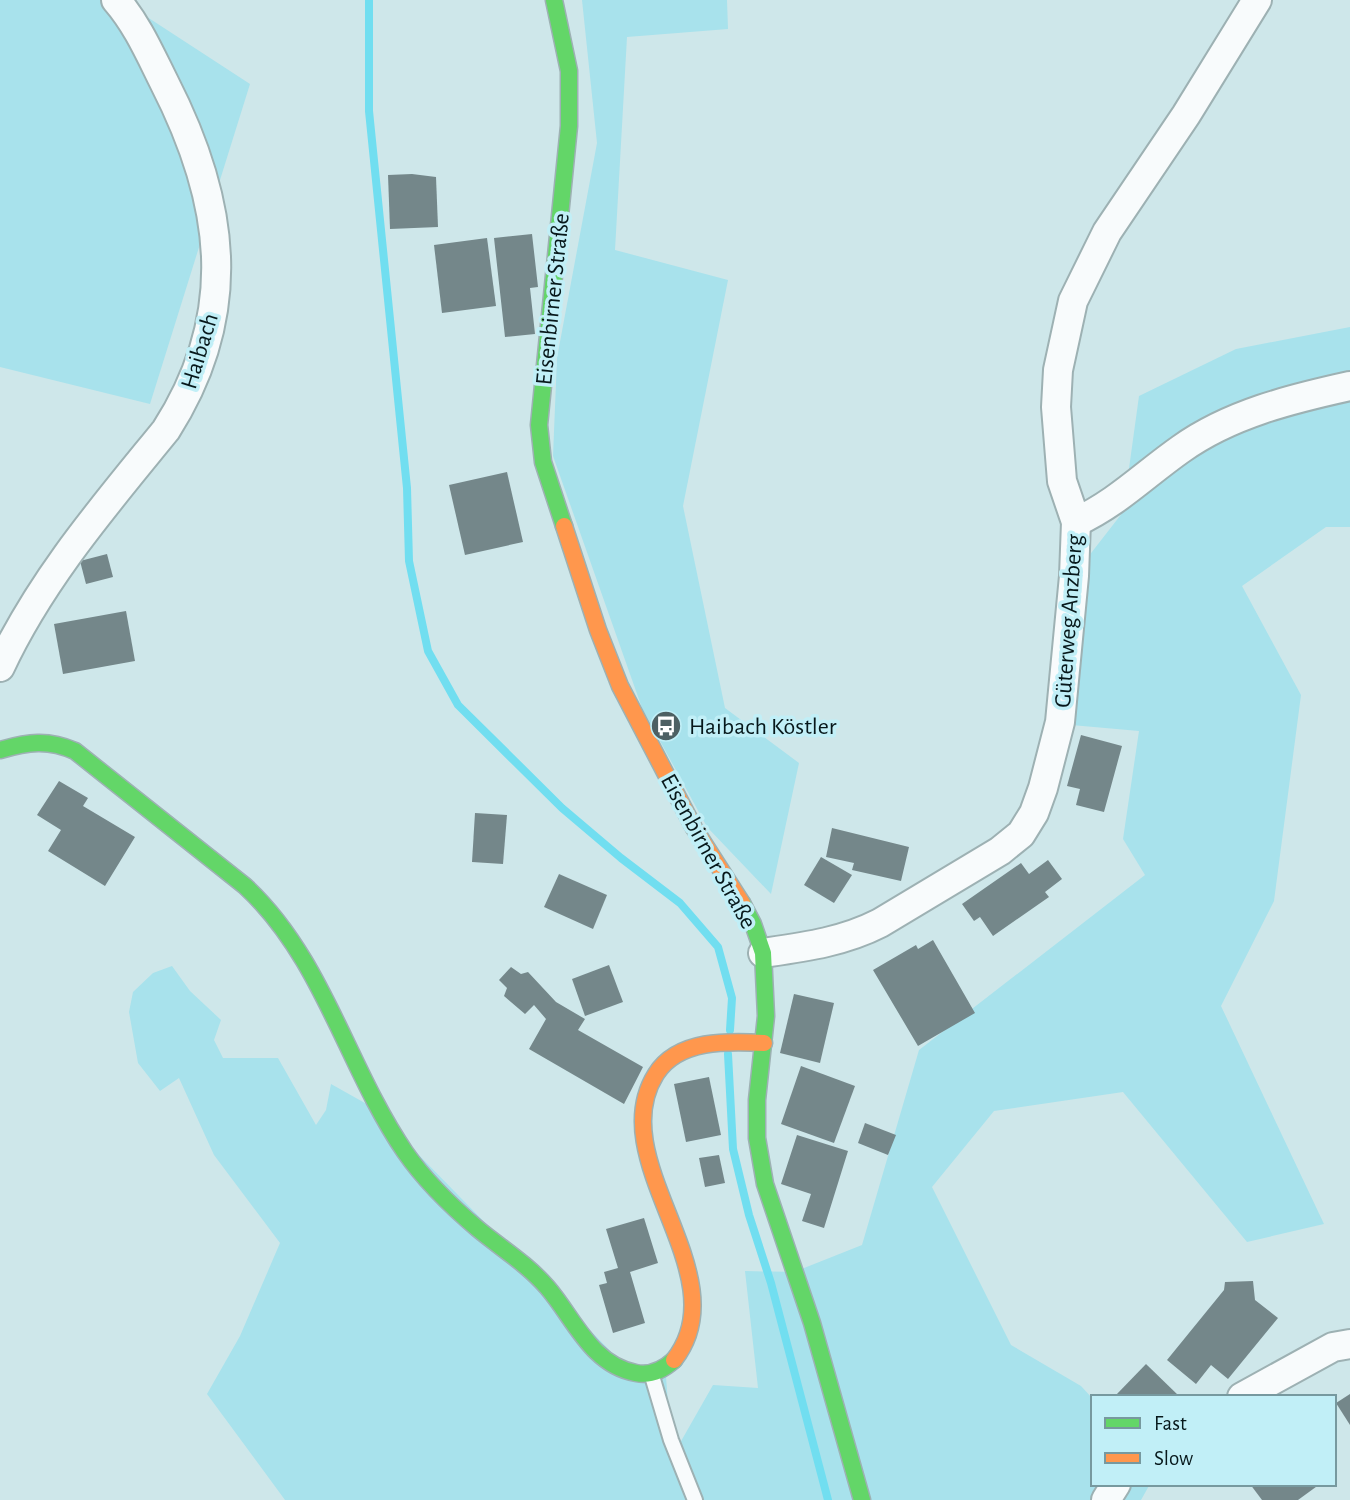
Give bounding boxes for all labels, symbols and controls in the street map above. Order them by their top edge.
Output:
street label: Eisenbirner Straße [532,212,574,386]
street label: Haibach [177,311,223,392]
street label: Güterweg Anzberg [1051,533,1087,709]
bus stop icon: Haibach Köstler [649,709,683,743]
place label: Haibach Köstler [689,715,837,739]
street label: Eisenbirner Straße [656,770,760,933]
legend [1091,1395,1336,1486]
text: Fast [1154,1413,1187,1434]
text: Slow [1154,1448,1193,1469]

